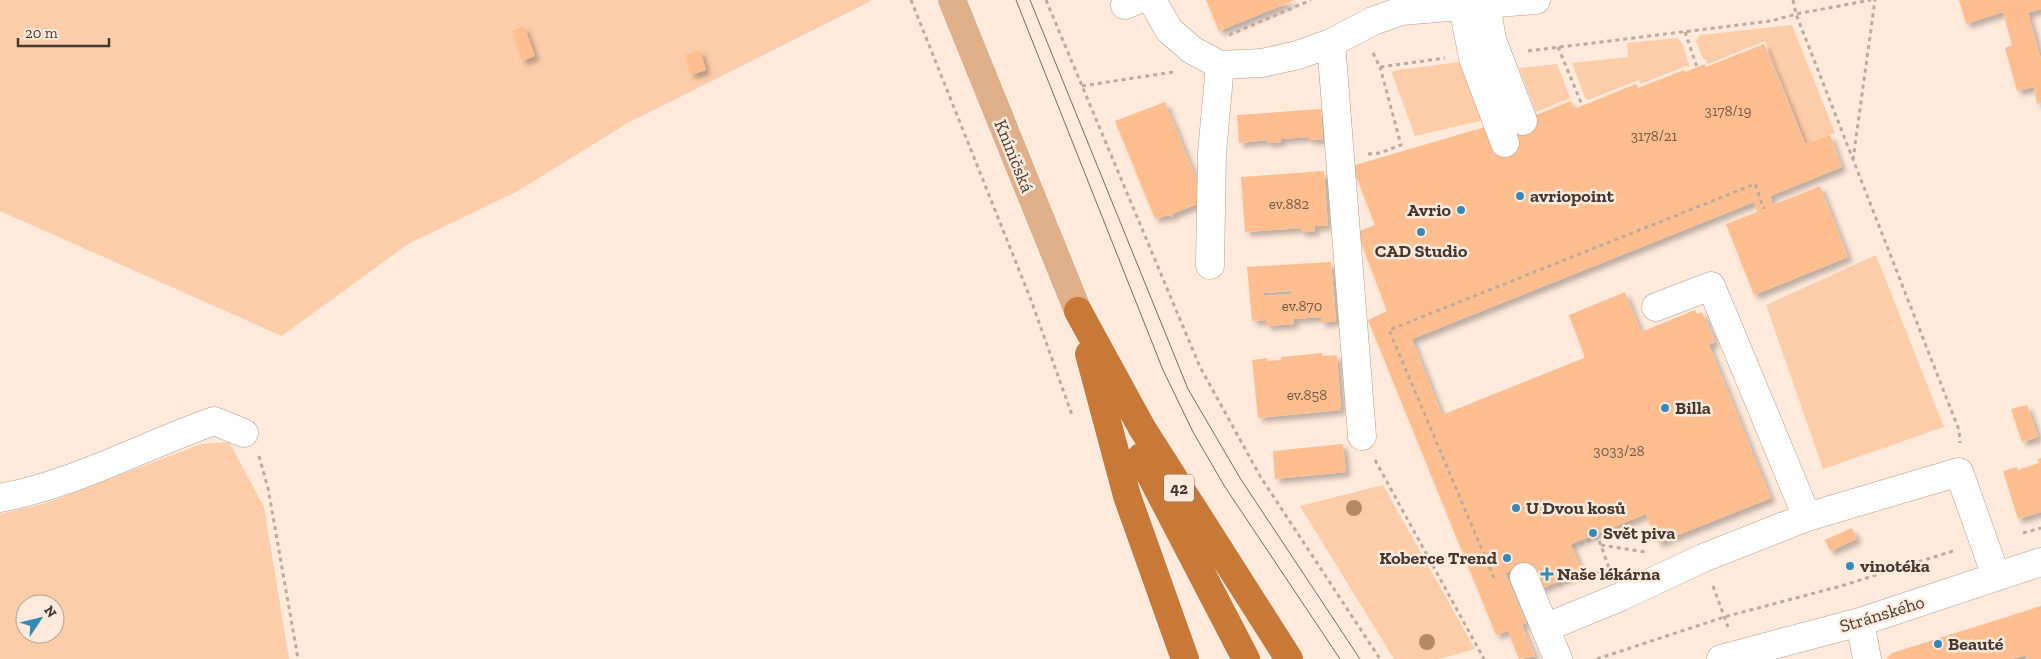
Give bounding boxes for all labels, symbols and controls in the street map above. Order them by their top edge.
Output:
scale bar [18,15,109,47]
text: 20 m [25,24,58,42]
house number: 3178/19 [1705,102,1751,120]
street label: Kníničská [989,116,1039,196]
house number: 3178/21 [1631,127,1677,145]
place label: avriopoint [1530,185,1615,207]
marker: avriopoint [1514,190,1526,202]
house number: ev.882 [1269,195,1310,213]
place label: Avrio [1407,199,1452,221]
marker: Avrio [1455,204,1467,216]
marker: CAD Studio [1415,226,1427,238]
place label: CAD Studio [1375,240,1468,262]
house number: ev.870 [1282,297,1322,315]
house number: ev.858 [1287,386,1327,404]
place label: Billa [1675,397,1711,419]
marker: Billa [1659,402,1671,414]
house number: 3033/28 [1593,442,1645,460]
road number: 42 [1164,474,1194,502]
place label: U Dvou kosů [1526,497,1626,519]
marker: U Dvou kosů [1510,502,1522,514]
place label: Svět piva [1603,522,1675,544]
marker: Svět piva [1587,527,1599,539]
place label: Koberce Trend [1379,547,1498,569]
marker: Koberce Trend [1501,552,1513,564]
place label: vinotéka [1860,555,1930,577]
marker: vinotéka [1844,560,1856,572]
place label: Naše lékárna [1557,563,1660,585]
marker: Naše lékárna [1541,568,1553,580]
street label: Stránského [1837,591,1927,637]
north arrow [15,594,65,644]
text: N [40,603,60,621]
place label: Beauté [1948,633,2004,655]
marker: Beauté [1932,638,1944,650]

